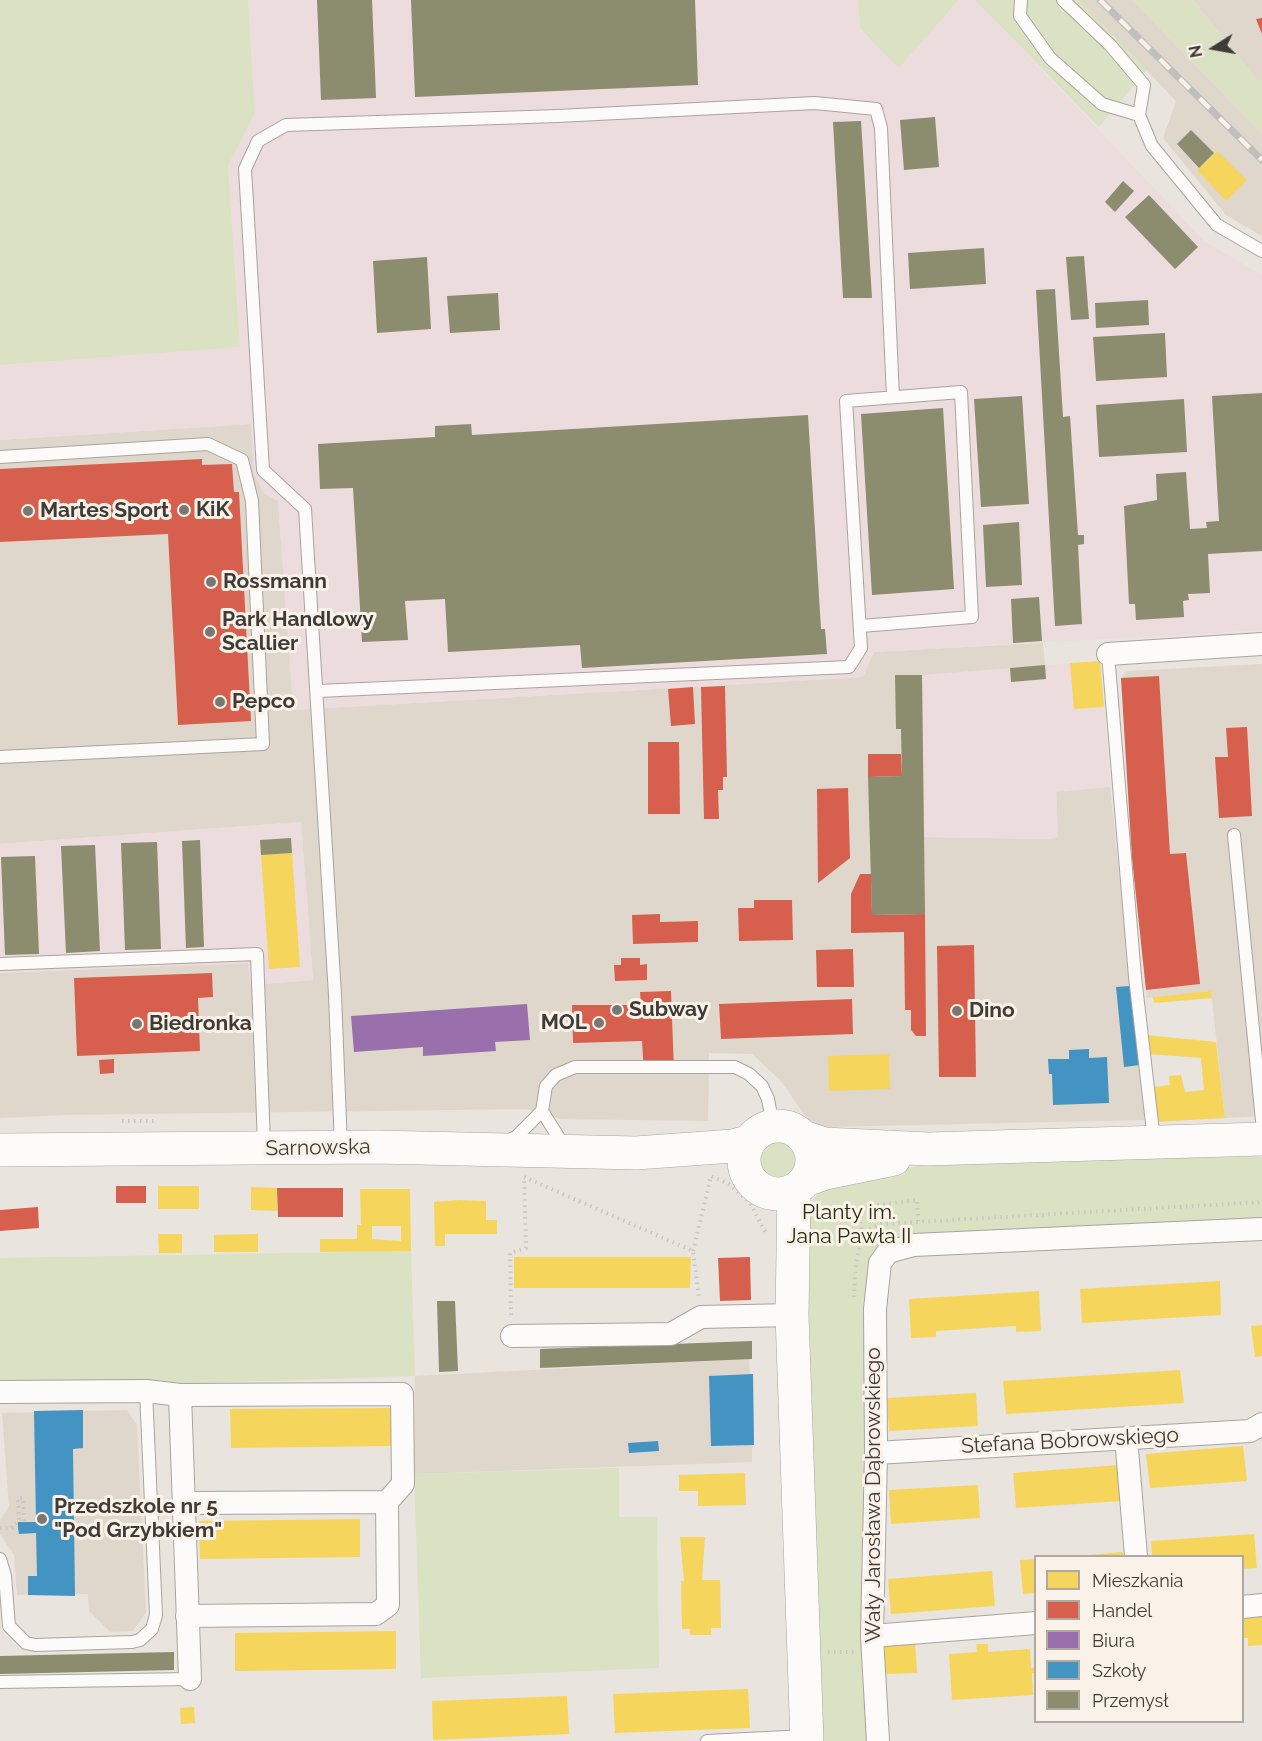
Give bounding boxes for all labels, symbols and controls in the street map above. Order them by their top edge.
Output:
north arrow [1184,18,1244,78]
text: N [1185,44,1206,59]
place label: KiK [196,497,229,523]
place label: Martes Sport [40,498,169,524]
marker: KiK [177,503,191,517]
marker: Martes Sport [21,504,35,518]
place label: Rossmann [223,569,327,595]
marker: Rossmann [204,575,218,589]
place label: Park Handlowy Scallier [222,607,374,657]
marker: Park Handlowy Scallier [203,625,217,639]
place label: Pepco [232,689,295,715]
marker: Pepco [213,695,227,709]
place label: Subway [629,997,708,1023]
place label: Dino [969,998,1015,1024]
marker: Subway [610,1003,624,1017]
marker: Dino [950,1004,964,1018]
place label: MOL [541,1010,587,1036]
place label: Biedronka [149,1011,252,1037]
marker: MOL [592,1016,606,1030]
marker: Biedronka [130,1017,144,1031]
street label: Sarnowska [265,1134,371,1162]
park label: Planty im. Jana Pawła II [787,1200,911,1250]
street label: Wały Jarosława Dąbrowskiego [861,1347,887,1643]
street label: Stefana Bobrowskiego [960,1423,1180,1459]
place label: Przedszkole nr 5 "Pod Grzybkiem" [54,1494,222,1544]
marker: Przedszkole nr 5 "Pod Grzybkiem" [35,1512,49,1526]
legend [1034,1555,1244,1723]
text: Mieszkania [1092,1570,1183,1591]
text: Handel [1092,1600,1152,1621]
text: Biura [1092,1630,1135,1651]
text: Szkoły [1092,1660,1146,1681]
text: Przemysł [1092,1690,1169,1711]

